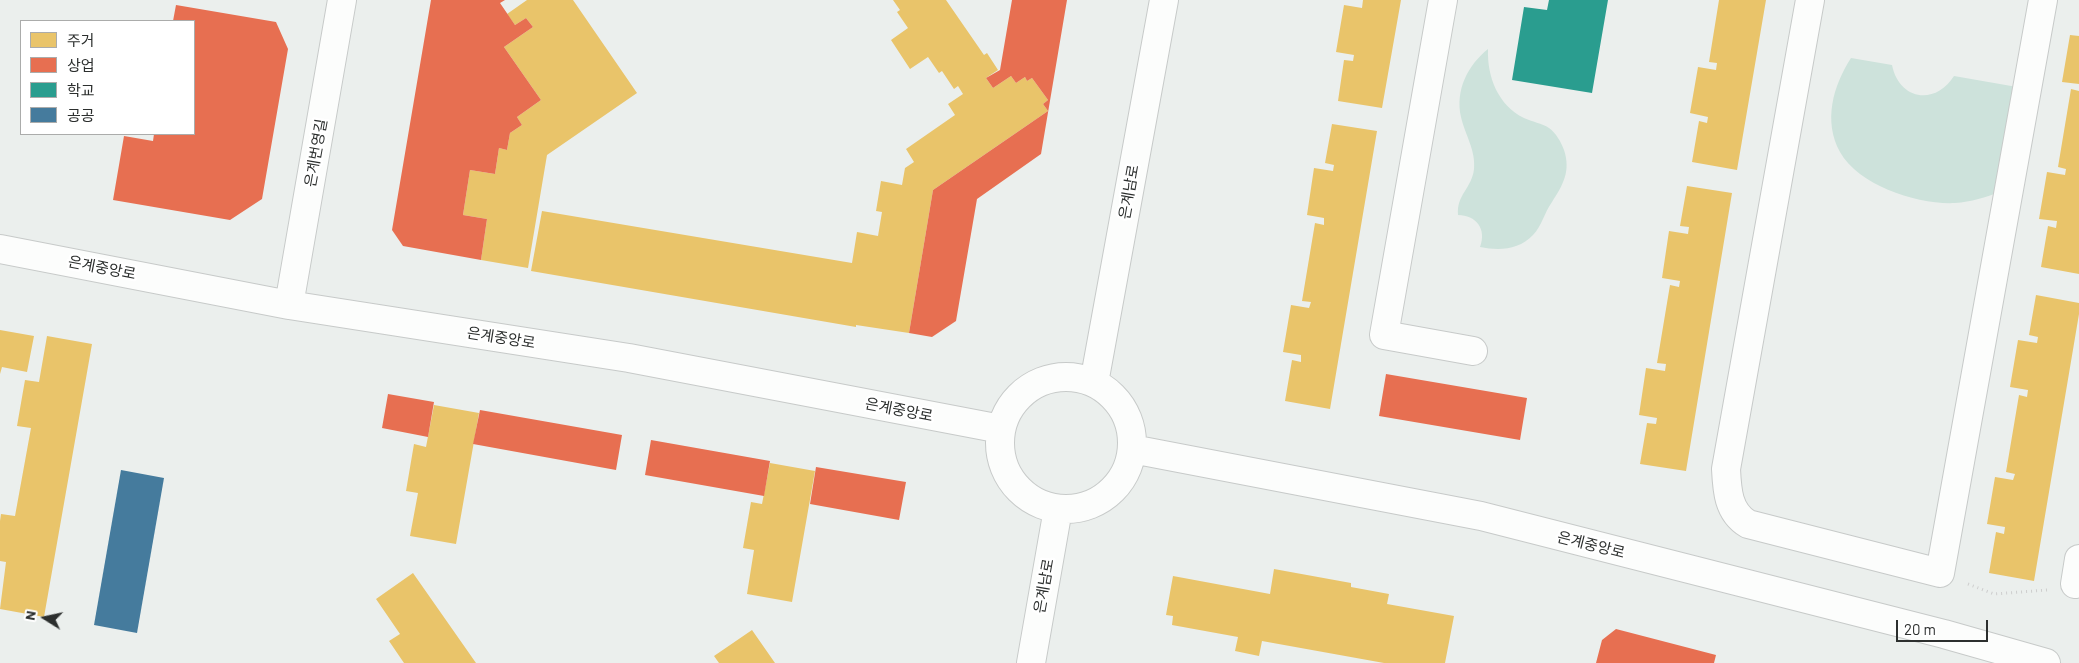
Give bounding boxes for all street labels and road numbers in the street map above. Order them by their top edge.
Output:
street label: 은계번영길 [301,117,331,189]
street label: 은계남로 [1115,163,1143,221]
street label: 은계중앙로 [66,253,138,283]
street label: 은계중앙로 [466,324,536,352]
street label: 은계중앙로 [863,395,935,425]
street label: 은계중앙로 [1555,528,1627,562]
street label: 은계남로 [1030,557,1058,615]

